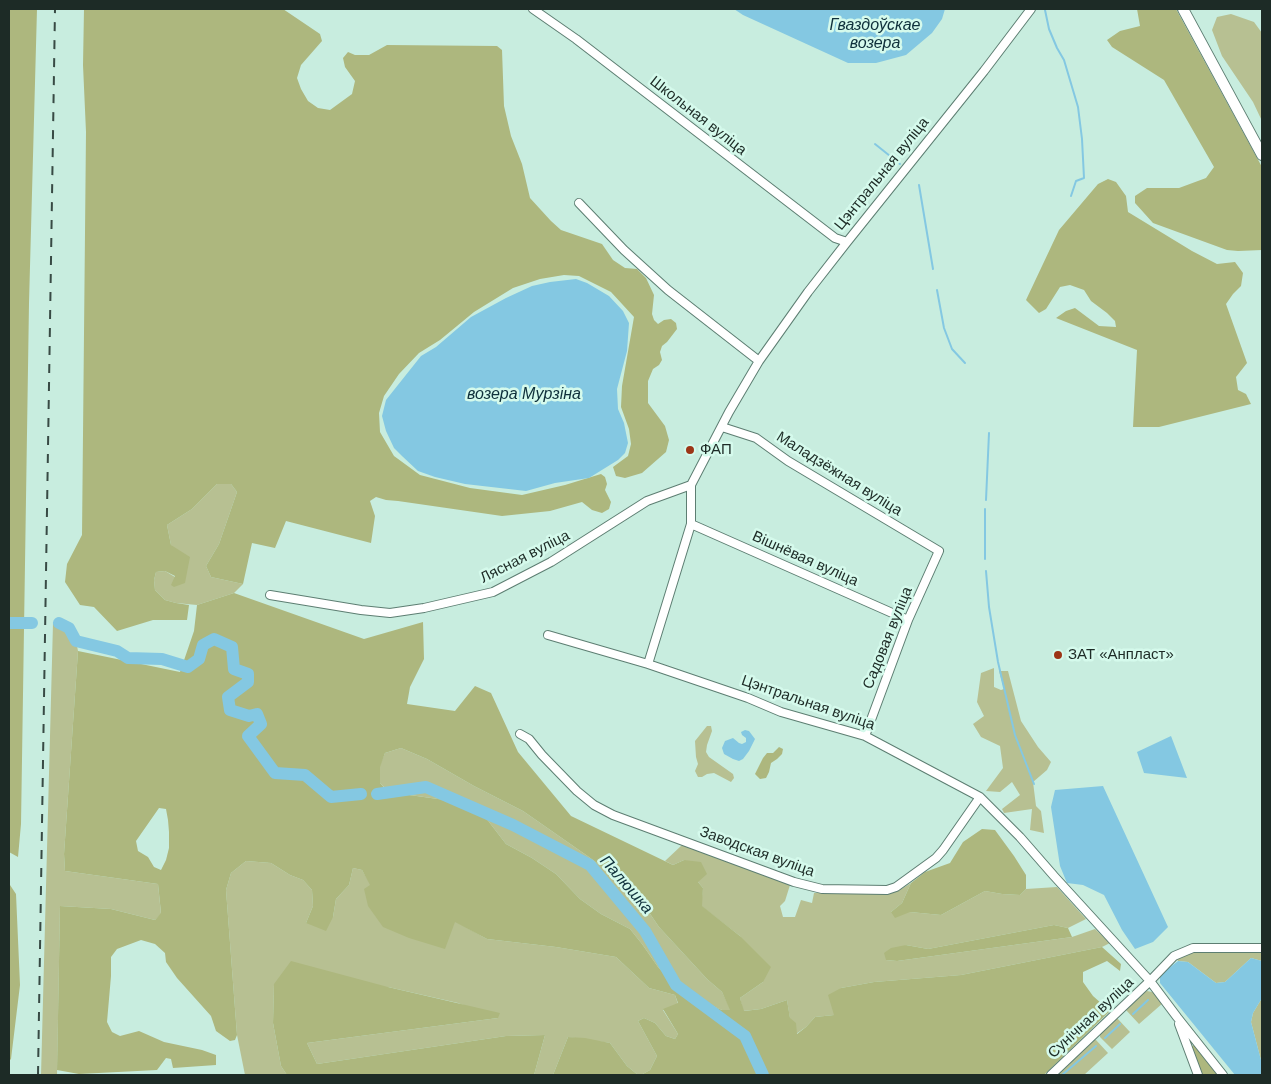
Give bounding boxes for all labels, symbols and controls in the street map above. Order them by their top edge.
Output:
water label: Гваздоўскае возера [830,16,920,54]
street label: Школьная вуліца [646,73,750,159]
street label: Цэнтральная вуліца [831,114,933,234]
water label: возера Мурзіна [467,385,581,405]
street label: Маладзёжная вуліца [773,428,905,520]
place label: ФАП [700,441,732,459]
marker: ФАП [684,444,696,456]
street label: Лясная вуліца [477,527,573,587]
street label: Вішнёвая вуліца [749,528,861,590]
street label: Садовая вуліца [859,584,917,692]
place label: ЗАТ «Анпласт» [1068,646,1174,664]
marker: ЗАТ «Анпласт» [1052,649,1064,661]
street label: Цэнтральная вуліца [739,672,877,734]
street label: Заводская вуліца [697,823,817,881]
water label: Палюшка [595,852,657,918]
street label: Сунічная вуліца [1044,974,1138,1062]

